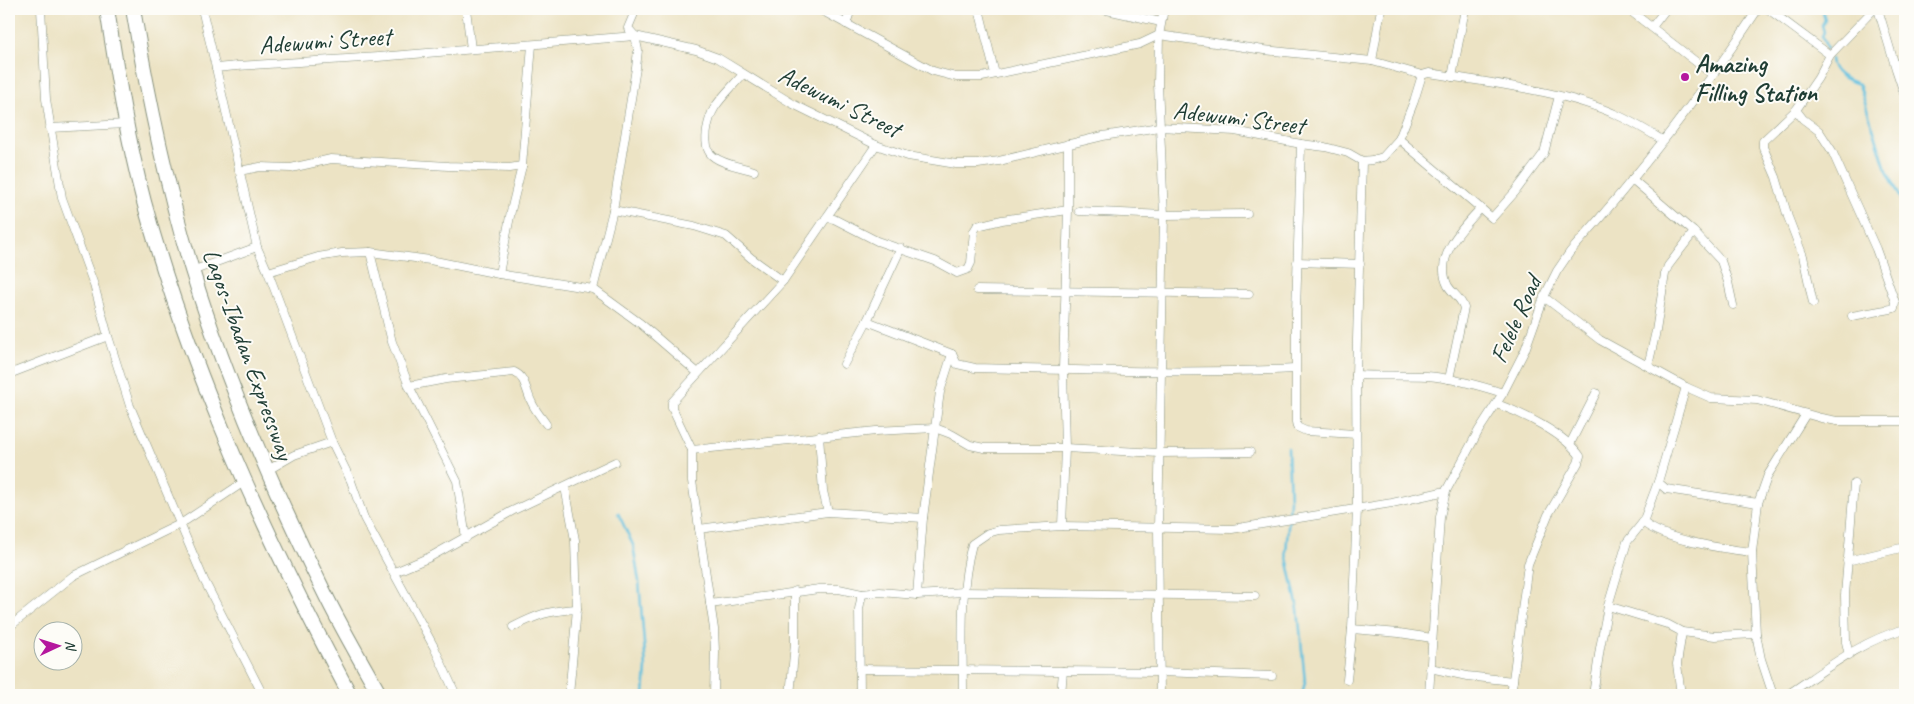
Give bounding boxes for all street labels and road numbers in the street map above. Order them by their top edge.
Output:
street label: Adewumi Street [258,20,396,62]
street label: Adewumi Street [773,59,909,147]
street label: Adewumi Street [1171,94,1310,142]
street label: Lagos-Ibadan Expressway [195,245,302,466]
street label: Felele Road [1483,268,1551,368]

